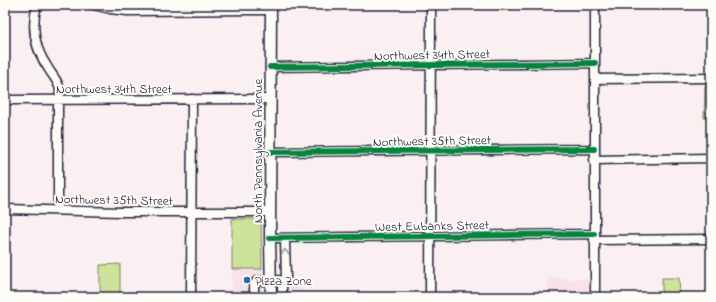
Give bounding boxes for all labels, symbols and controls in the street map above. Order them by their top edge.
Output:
street label: Northwest 34th Street [374,45,491,66]
street label: North Pennsylvania Avenue [249,78,269,223]
street label: Northwest 34th Street [56,80,173,99]
street label: Northwest 35th Street [373,131,492,152]
street label: Northwest 35th Street [55,190,174,211]
street label: West Eubanks Street [375,216,490,237]
one-way arrow [281,249,290,255]
place label: Pizza Zone [255,272,312,291]
marker: Pizza Zone [242,275,252,285]

